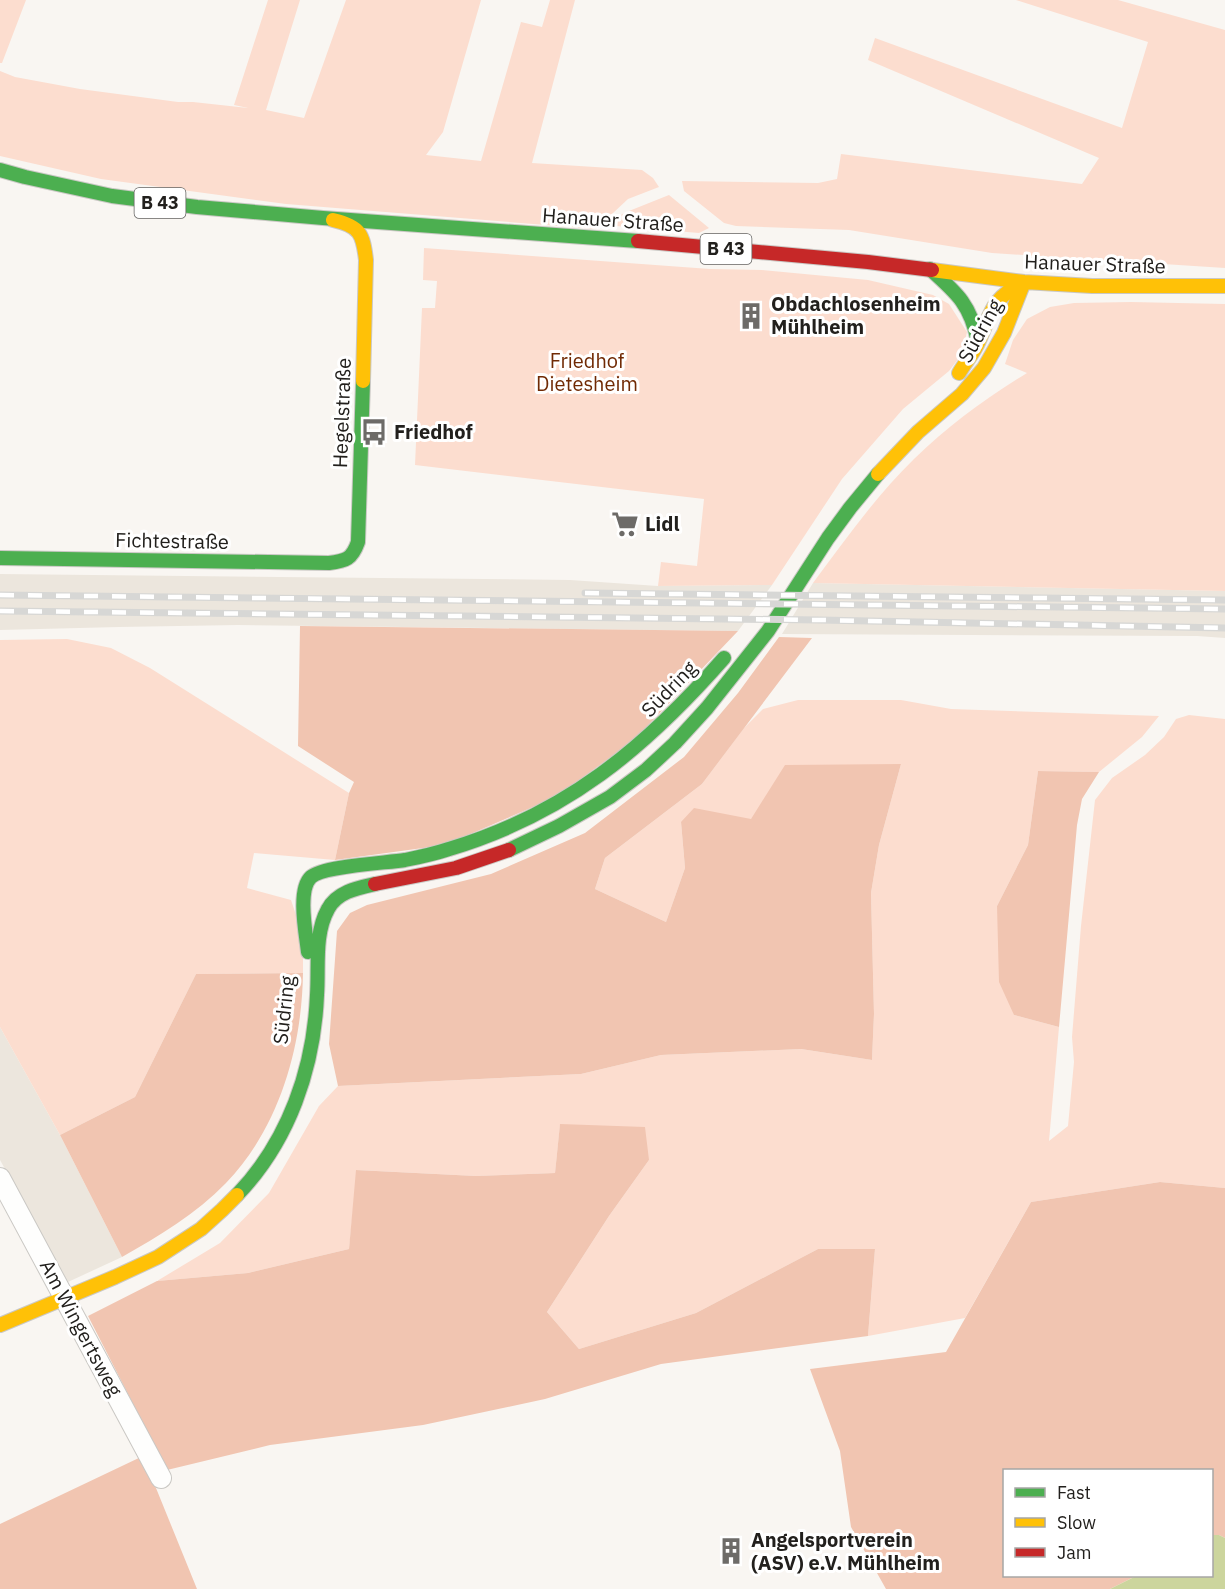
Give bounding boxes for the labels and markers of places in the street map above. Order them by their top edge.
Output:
place label: Obdachlosenheim Mühlheim [771,290,941,340]
building icon: Obdachlosenheim Mühlheim [736,301,766,331]
bus stop icon: Friedhof [359,417,389,447]
place label: Friedhof [394,418,473,445]
supermarket icon: Lidl [610,509,640,539]
place label: Lidl [645,510,680,537]
place label: Angelsportverein (ASV) e.V. Mühlheim [751,1526,940,1576]
building icon: Angelsportverein (ASV) e.V. Mühlheim [716,1536,746,1566]

